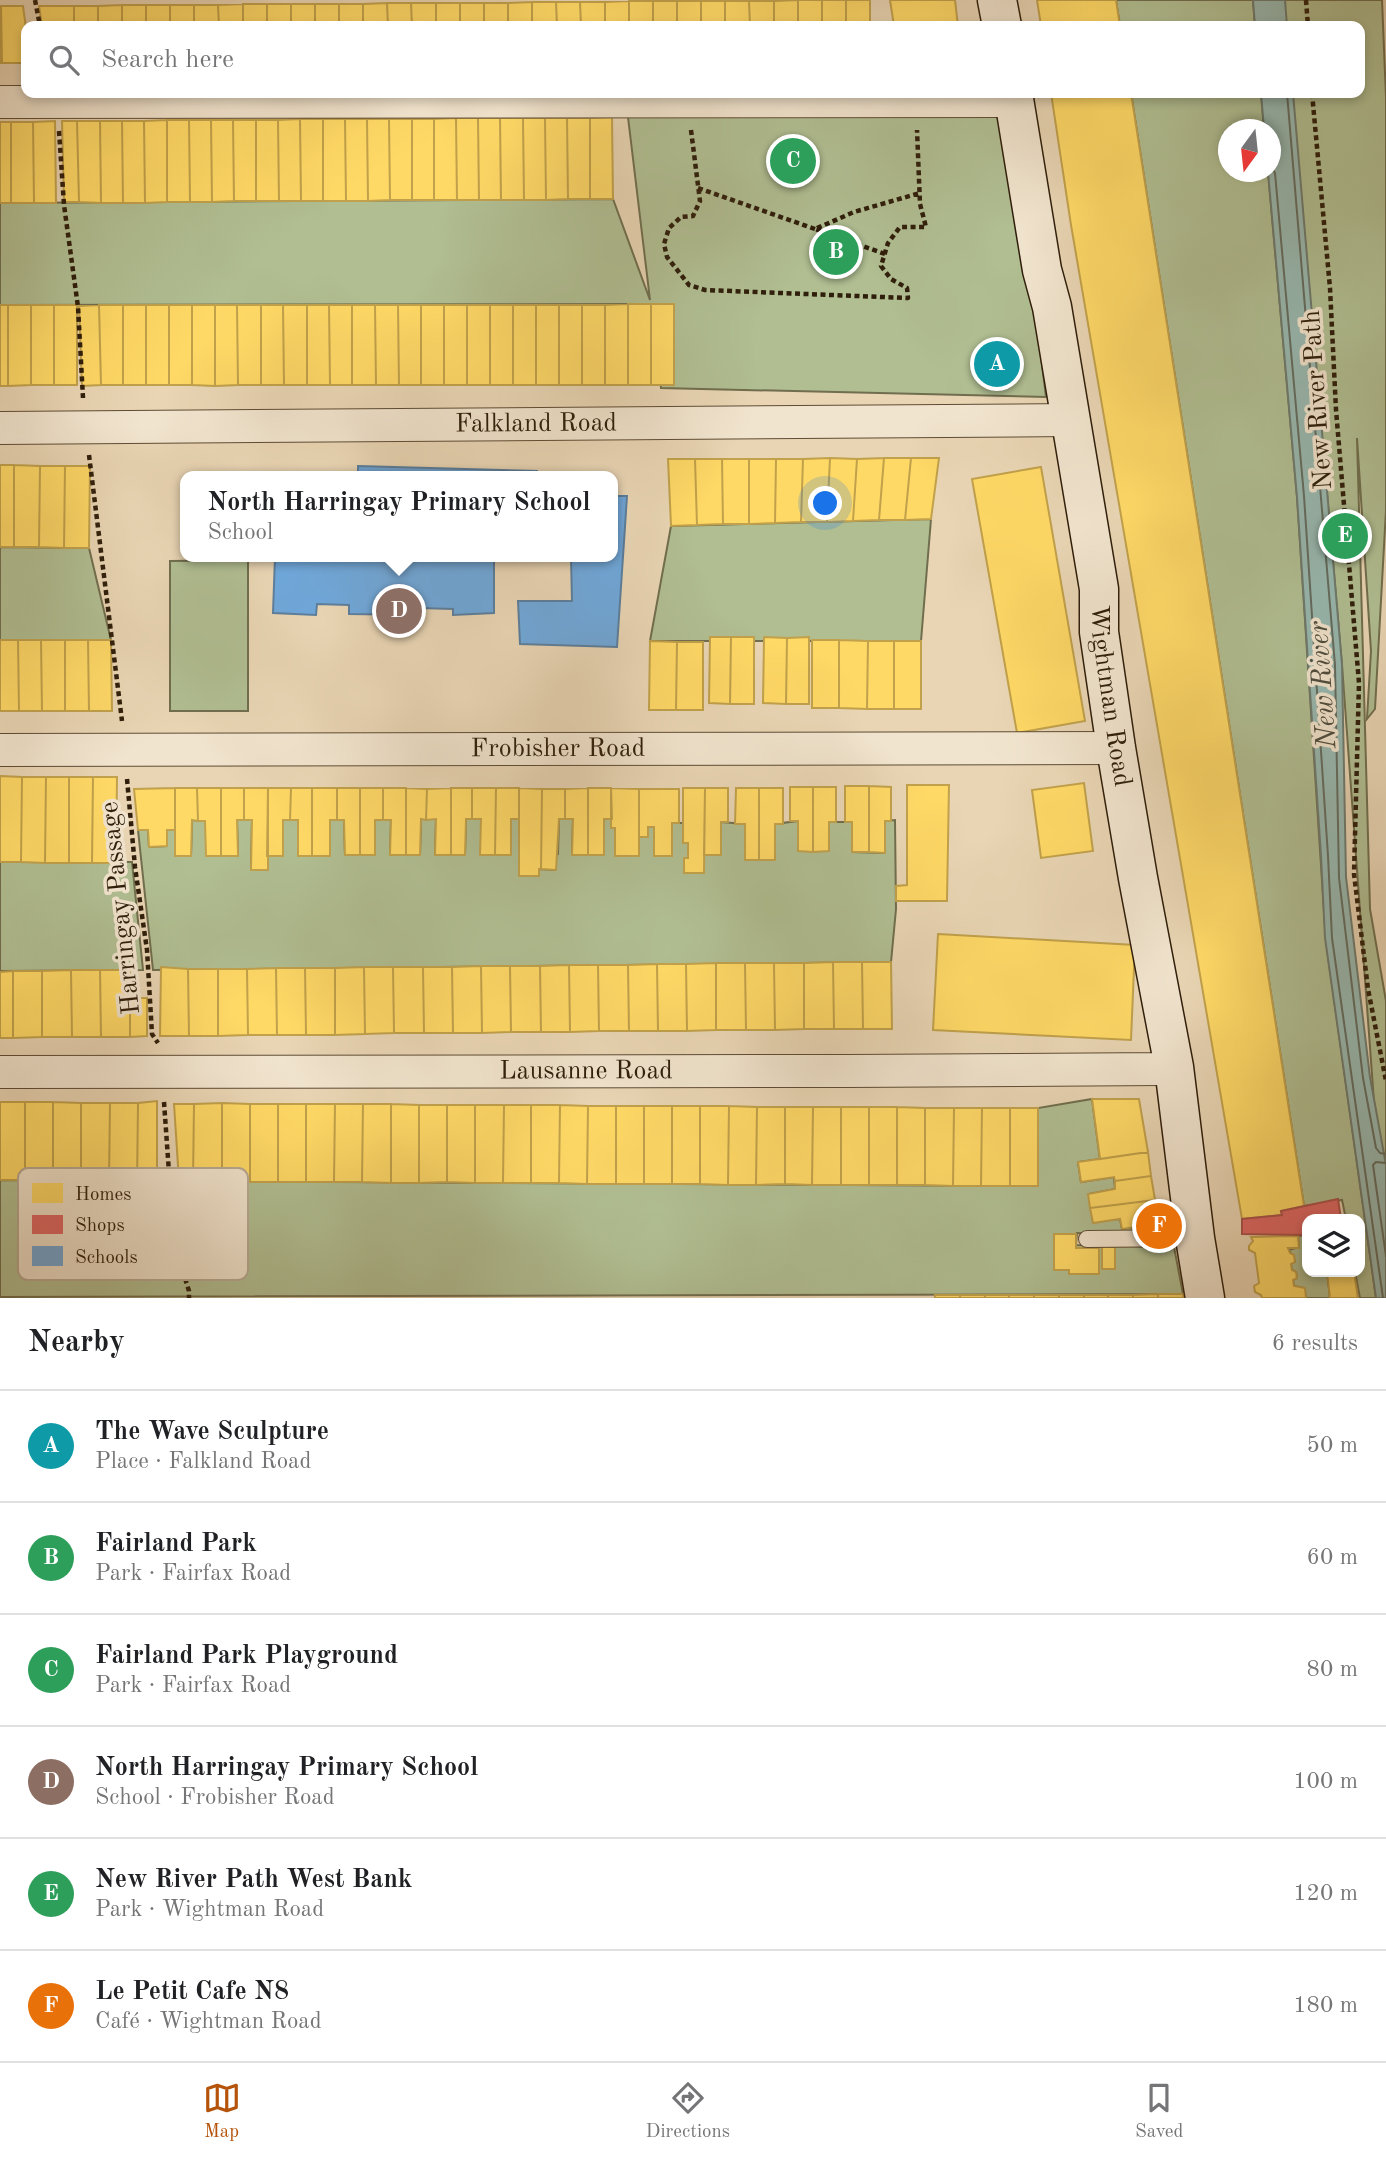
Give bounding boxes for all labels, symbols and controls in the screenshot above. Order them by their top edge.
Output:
search box [21,21,1365,98]
icon: search [45,41,83,79]
text: Search here [101,47,234,73]
north arrow [1218,119,1281,182]
pin: C [770,135,816,187]
pin: B [813,226,859,278]
street label: New River Path [1299,309,1337,491]
pin: A [974,338,1020,390]
street label: Falkland Road [455,410,617,438]
popup [180,471,618,562]
your location [808,486,842,520]
text: North Harringay Primary School [207,490,591,516]
pin: E [1322,510,1368,562]
text: School [207,521,273,544]
pin: D [376,585,422,637]
street label: Wightman Road [1086,605,1135,789]
water label: New River [1306,619,1342,751]
street label: Frobisher Road [471,736,645,762]
street label: Harringay Passage [97,800,145,1016]
street label: Lausanne Road [499,1058,673,1084]
legend [18,1168,248,1280]
text: Homes [75,1186,131,1205]
pin: F [1136,1200,1182,1252]
map controls [1302,1214,1365,1277]
button: layers [1302,1214,1365,1277]
text: Shops [75,1217,125,1236]
text: Schools [75,1249,138,1268]
text: Nearby [28,1328,125,1358]
text: 6 results [1272,1332,1358,1355]
text: The Wave Sculpture [95,1419,329,1445]
text: A [42,1434,60,1457]
text: 50 m [1307,1434,1358,1457]
text: Place · Falkland Road [95,1450,311,1473]
text: Fairland Park [95,1531,257,1557]
text: B [43,1546,59,1569]
text: 60 m [1307,1546,1358,1569]
text: Park · Fairfax Road [95,1562,291,1585]
text: Fairland Park Playground [95,1643,398,1669]
text: C [43,1658,59,1681]
text: 80 m [1307,1658,1358,1681]
text: Park · Fairfax Road [95,1674,291,1697]
text: North Harringay Primary School [95,1755,478,1781]
text: D [42,1770,60,1793]
text: 100 m [1293,1770,1358,1793]
text: School · Frobisher Road [95,1786,335,1809]
text: New River Path West Bank [95,1867,412,1893]
text: E [43,1882,59,1905]
text: 120 m [1293,1882,1358,1905]
text: Park · Wightman Road [95,1898,324,1921]
text: Le Petit Cafe N8 [95,1979,289,2005]
text: F [43,1994,59,2017]
text: 180 m [1293,1994,1358,2017]
text: Café · Wightman Road [95,2010,322,2033]
tab: Map [203,2079,241,2144]
tab: Directions [646,2079,730,2144]
tab: Saved [1135,2079,1183,2144]

